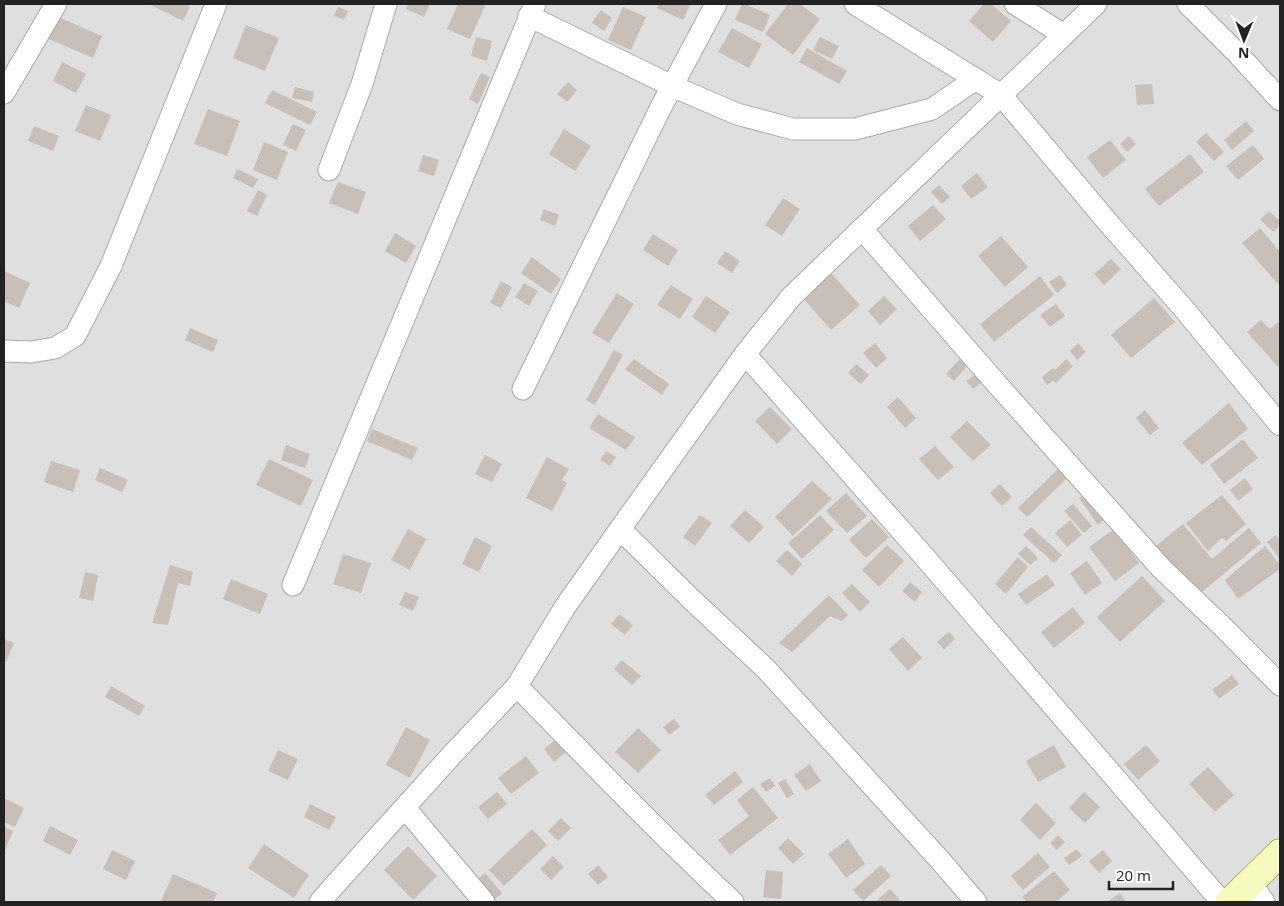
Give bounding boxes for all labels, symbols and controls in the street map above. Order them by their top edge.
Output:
north arrow [1219,15,1269,65]
text: N [1238,44,1250,63]
scale bar [1109,858,1173,890]
text: 20 m [1116,865,1151,885]

